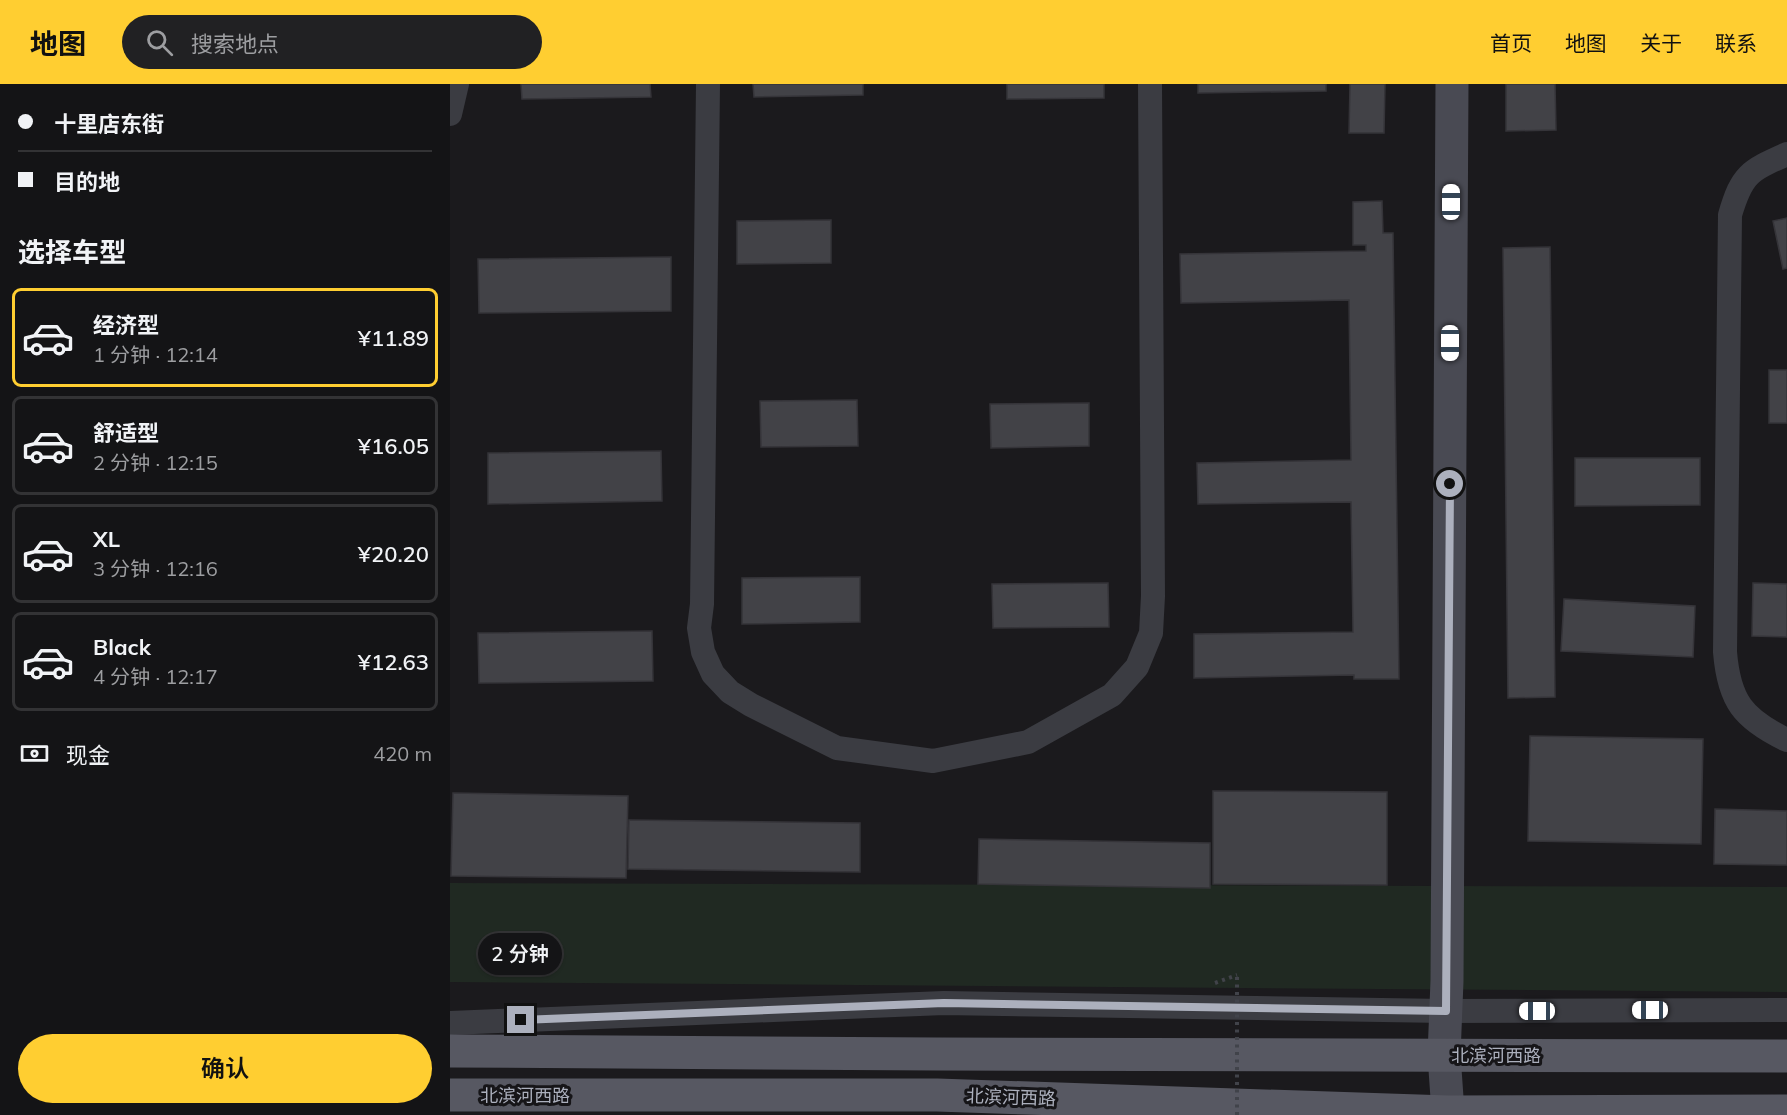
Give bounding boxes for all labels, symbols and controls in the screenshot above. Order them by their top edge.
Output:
search box [122,15,542,69]
text: 地图 [30,26,86,61]
icon: search [143,26,176,59]
text: 搜索地点 [191,30,279,58]
text: 首页 [1490,30,1532,56]
text: 地图 [1565,30,1607,56]
text: 关于 [1640,30,1682,56]
text: 联系 [1715,30,1757,56]
text: 十里店东街 [54,110,164,138]
text: 目的地 [54,168,120,196]
car [1442,184,1460,220]
text: 选择车型 [18,235,126,269]
icon: car [21,311,75,365]
text: 经济型 [93,311,159,339]
text: ¥11.89 [358,324,429,352]
car [1441,325,1459,361]
text: 1 分钟 · 12:14 [93,342,218,367]
icon: car [21,419,75,473]
text: 舒适型 [93,419,159,447]
text: ¥16.05 [358,432,429,460]
text: 2 分钟 · 12:15 [93,450,218,475]
route start [1436,470,1463,497]
text: XL [93,525,120,553]
icon: car [21,527,75,581]
text: ¥20.20 [358,540,429,568]
text: 3 分钟 · 12:16 [93,556,218,581]
text: Black [93,633,151,661]
icon: car [21,635,75,689]
text: ¥12.63 [358,648,429,676]
text: 4 分钟 · 12:17 [93,664,218,689]
icon: cash [18,737,51,770]
text: 现金 [66,741,110,769]
text: 420 m [373,741,432,766]
callout: 2 分钟 [479,933,563,975]
text: 2 分钟 [491,941,549,966]
car [1632,1001,1668,1019]
car [1519,1002,1555,1020]
route end [507,1006,534,1033]
button: 确认 [18,1034,432,1103]
street label: 北滨河西路 [1451,1044,1541,1067]
street label: 北滨河西路 [480,1084,570,1107]
street label: 北滨河西路 [966,1084,1056,1110]

